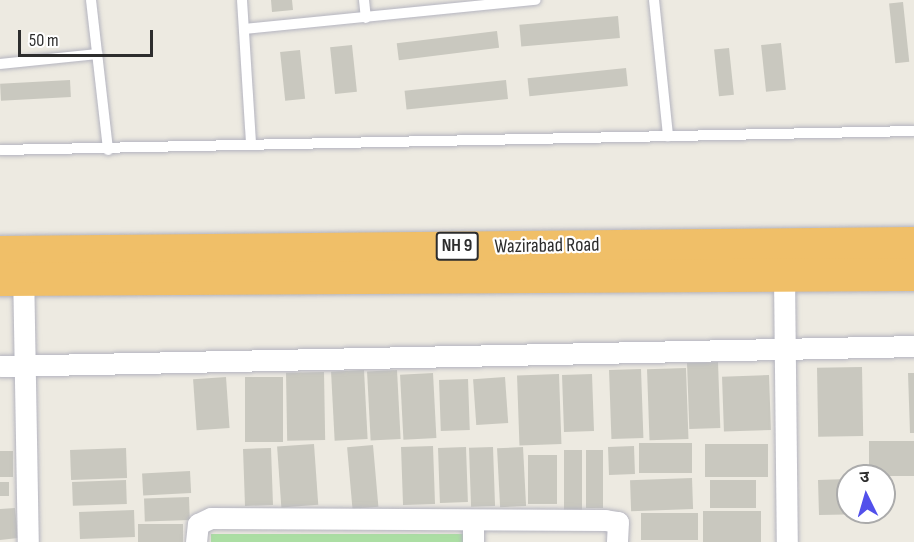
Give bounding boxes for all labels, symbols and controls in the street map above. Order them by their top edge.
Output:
scale bar [21,18,156,56]
text: 50 m [29,30,59,51]
road number: NH 9 [434,231,480,261]
street label: Wazirabad Road [494,233,600,259]
north arrow [836,464,896,524]
text: उ [859,468,870,487]

